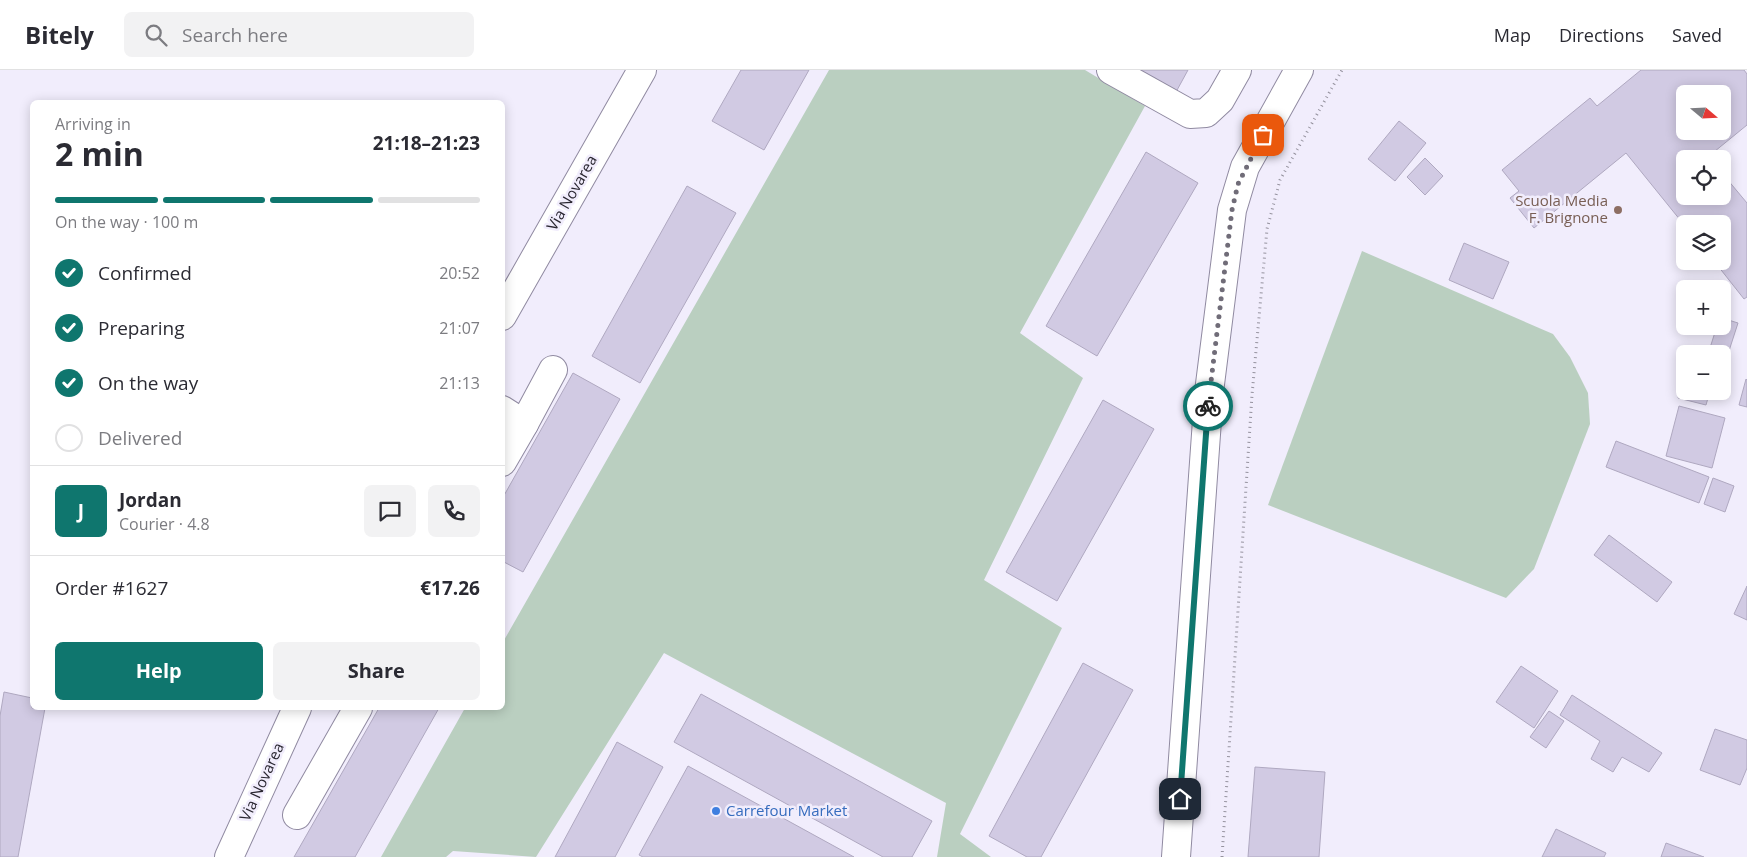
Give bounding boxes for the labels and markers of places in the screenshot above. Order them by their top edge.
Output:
pin [1242,114,1284,156]
place label: Scuola Media F. Brignone [1515,190,1608,227]
marker: Scuola Media F. Brignone [1612,204,1624,216]
pin [1159,778,1201,820]
place label: Carrefour Market [726,800,847,820]
marker: Carrefour Market [710,805,722,817]

